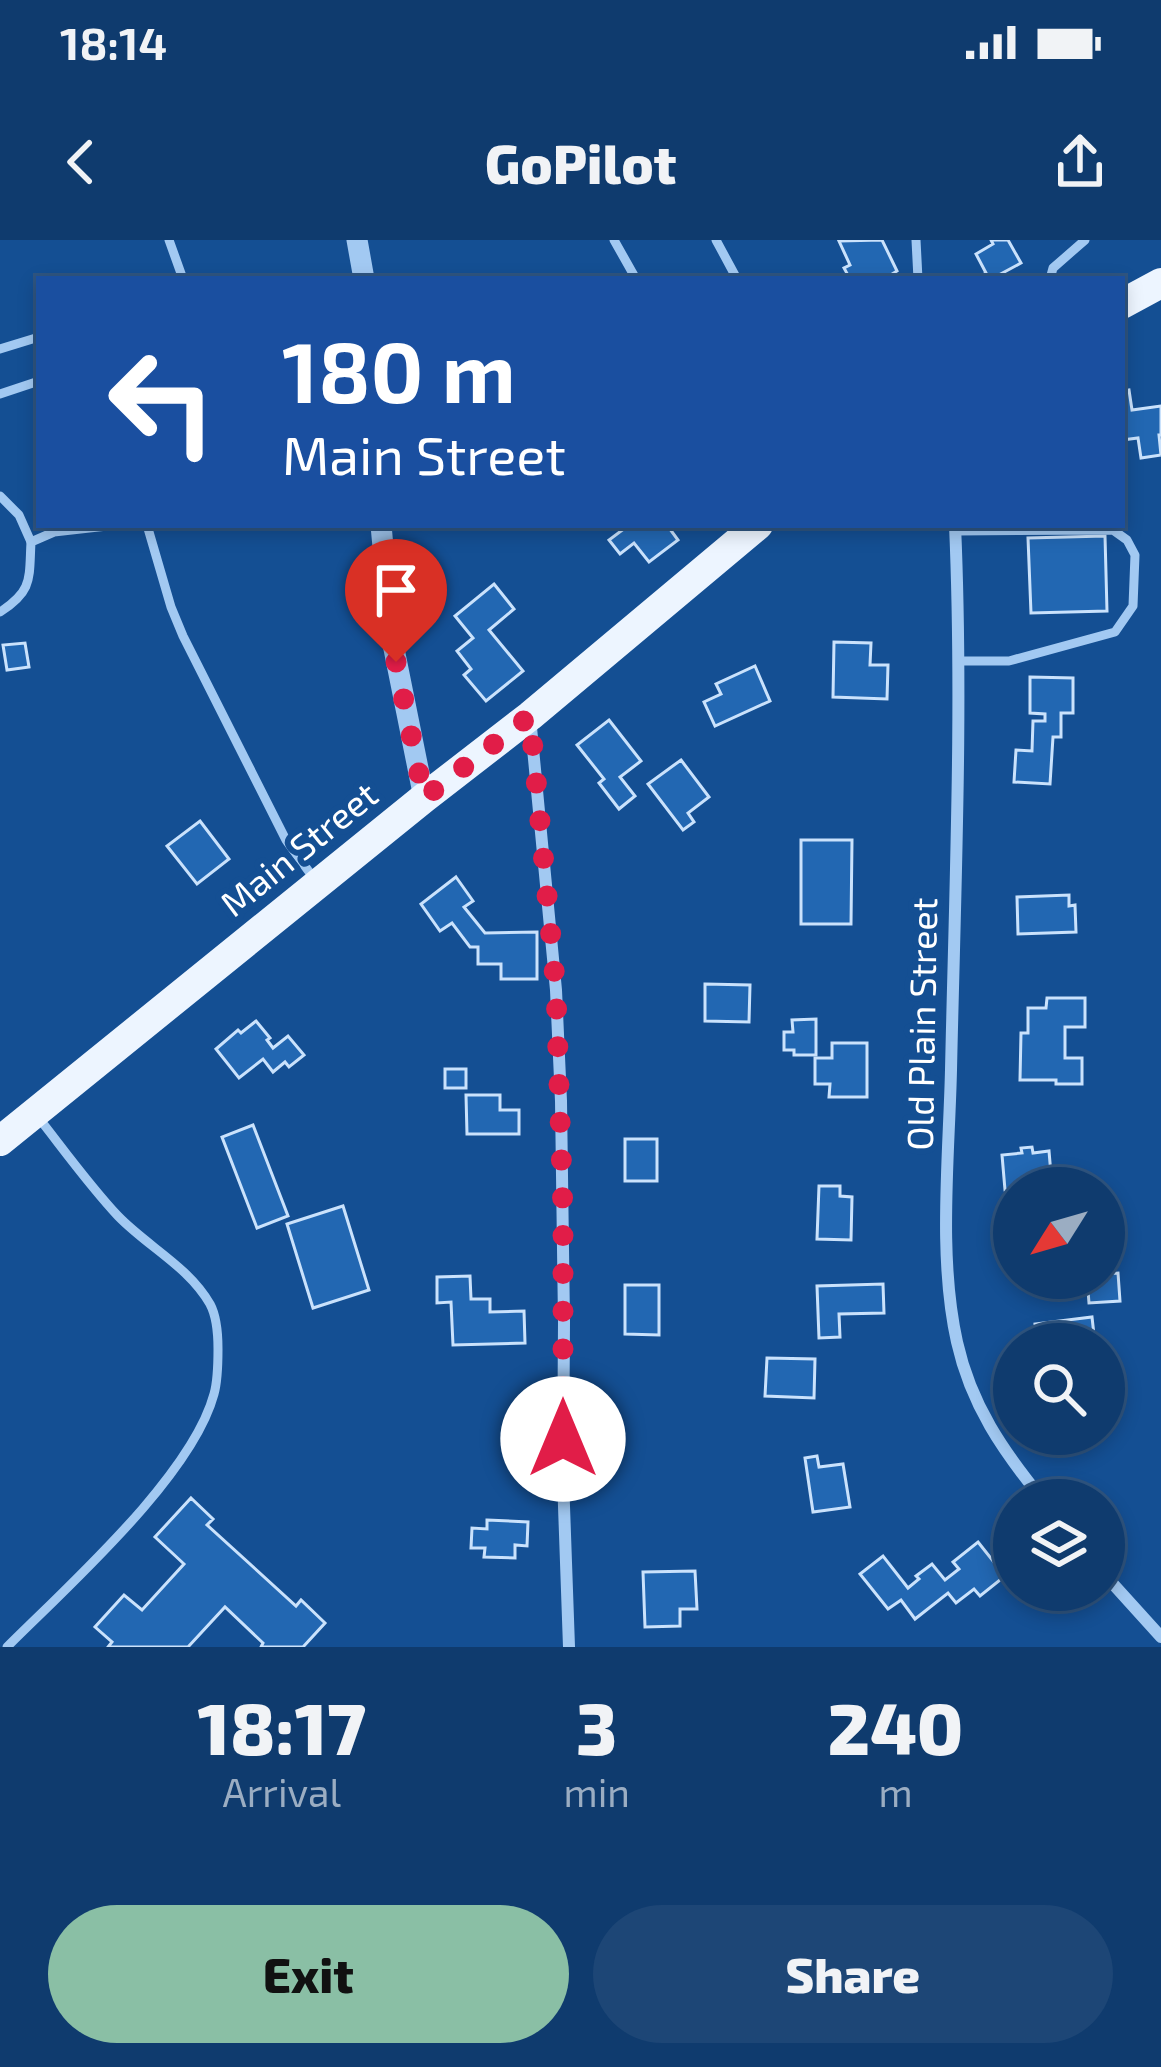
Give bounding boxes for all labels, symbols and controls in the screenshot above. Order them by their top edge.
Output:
text: 18:14 [60,15,167,69]
icon: back [48,129,114,195]
icon: share [1047,129,1113,195]
text: GoPilot [485,130,676,195]
text: 180 m [282,319,516,420]
icon: left [84,324,240,480]
text: Main Street [282,421,566,486]
pin [345,539,447,662]
icon: arrive [363,557,429,623]
street label: Main Street [211,772,385,924]
street label: Old Plain Street [897,897,944,1151]
north arrow [993,1167,1125,1299]
map controls [993,1167,1125,1611]
button: search [993,1323,1125,1455]
position arrow [500,1376,626,1502]
button: layers [993,1479,1125,1611]
text: 18:17 [198,1683,366,1769]
text: 3 [576,1683,617,1769]
text: 240 [828,1683,963,1769]
text: Arrival [222,1768,341,1815]
text: min [564,1768,630,1815]
text: m [878,1768,913,1815]
button: Exit [48,1905,569,2043]
button: Share [593,1905,1113,2043]

